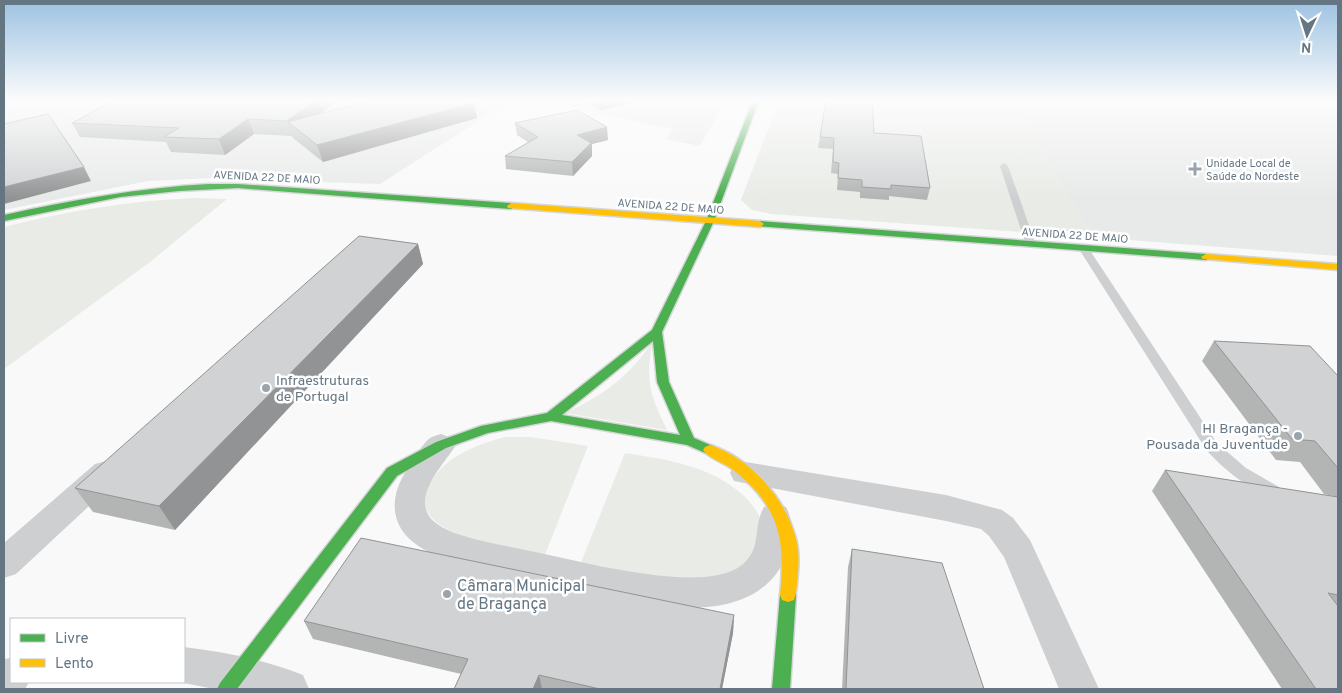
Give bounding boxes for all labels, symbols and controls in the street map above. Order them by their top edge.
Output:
north arrow [1282,10,1332,60]
text: N [1301,38,1312,55]
place label: Unidade Local de Saúde do Nordeste [1206,157,1299,184]
marker: Unidade Local de Saúde do Nordeste [1188,162,1202,176]
street label: AVENIDA 22 DE MAIO [213,168,321,188]
street label: AVENIDA 22 DE MAIO [617,196,725,218]
street label: AVENIDA 22 DE MAIO [1021,225,1129,247]
place label: Infraestruturas de Portugal [276,373,369,406]
marker: Infraestruturas de Portugal [260,382,272,394]
place label: HI Bragança - Pousada da Juventude [1146,421,1288,454]
marker: HI Bragança - Pousada da Juventude [1292,430,1304,442]
place label: Câmara Municipal de Bragança [457,577,585,615]
marker: Câmara Municipal de Bragança [441,588,453,600]
legend [10,618,185,683]
text: Livre [55,630,89,649]
text: Lento [55,655,94,674]

